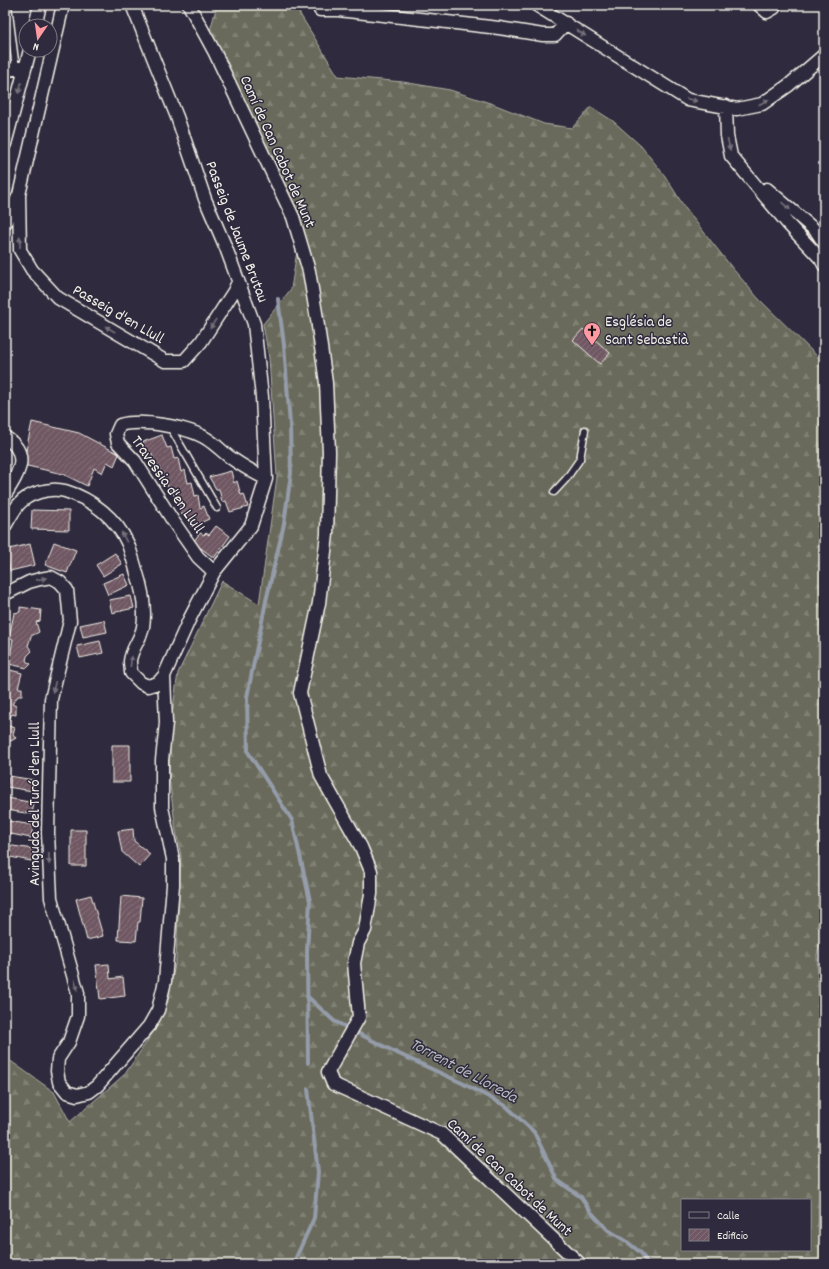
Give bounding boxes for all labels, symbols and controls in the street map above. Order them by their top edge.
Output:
north arrow [18,18,58,58]
one-way arrow [575,29,587,36]
text: N [31,37,41,54]
street label: Camí de Can Cabot de Munt [233,72,321,232]
one-way arrow [17,82,23,94]
one-way arrow [686,97,698,103]
one-way arrow [758,99,769,105]
one-way arrow [726,139,732,151]
street label: Passeig de Jaume Brutau [198,158,274,306]
one-way arrow [781,201,792,210]
one-way arrow [16,236,23,248]
street label: Passeig d'en Llull [68,279,168,351]
place label: Església de Sant Sebastià [605,311,689,352]
one-way arrow [209,318,216,330]
church icon: Església de Sant Sebastià [582,321,602,346]
one-way arrow [104,325,116,332]
street label: Travessia d'en Llull [125,431,209,539]
one-way arrow [121,531,127,542]
one-way arrow [35,576,47,582]
one-way arrow [128,655,135,667]
one-way arrow [51,681,57,693]
street label: Avinguda del Turó d'en Llull [24,722,47,886]
one-way arrow [46,853,53,865]
one-way arrow [73,979,79,991]
water label: Torrent de Lloreda [405,1034,522,1111]
street label: Camí de Can Cabot de Munt [441,1114,577,1243]
legend [681,1199,811,1251]
text: Calle [717,1208,740,1225]
text: Edificio [717,1228,748,1245]

